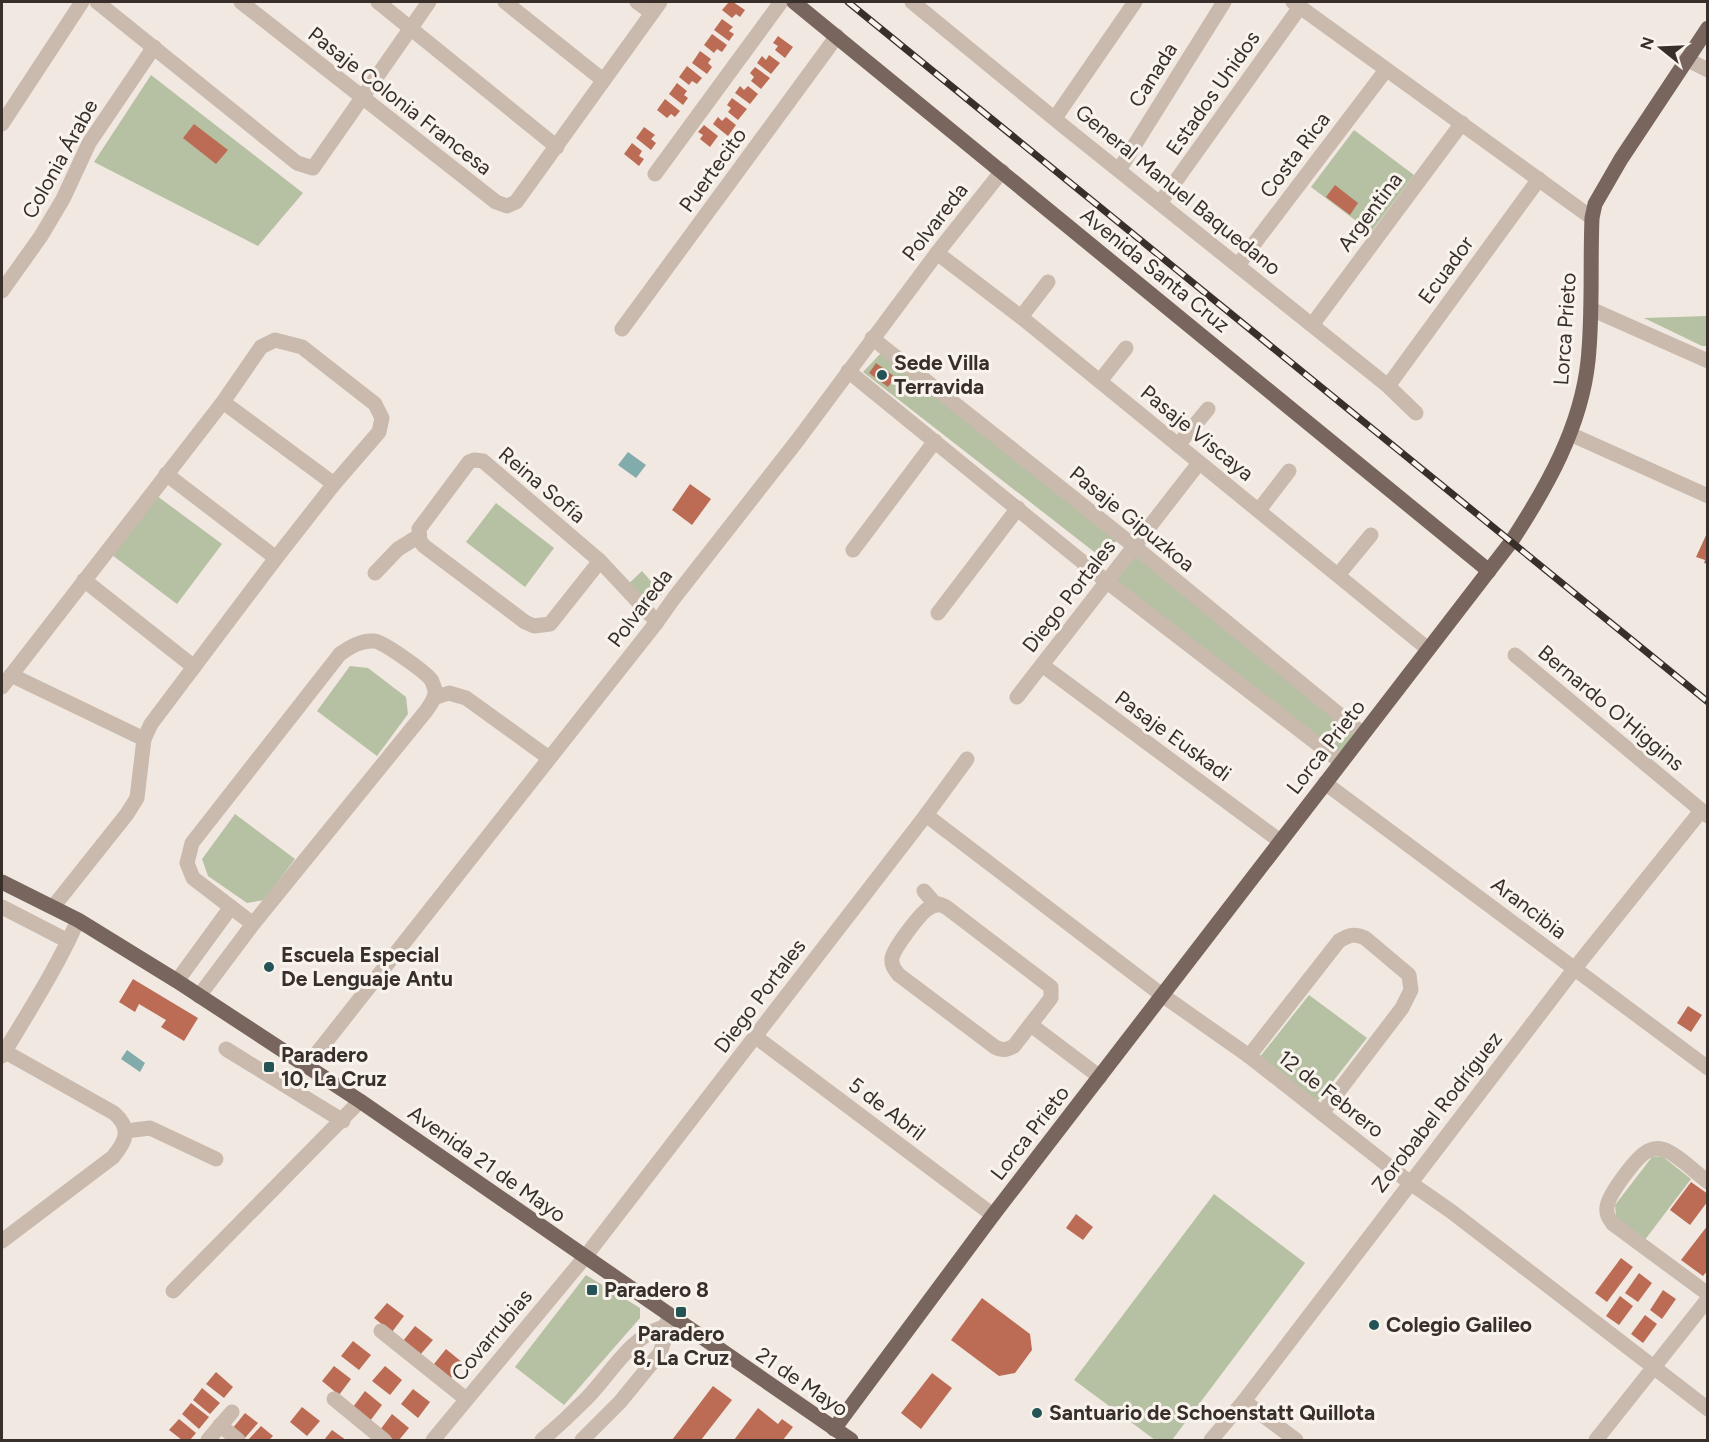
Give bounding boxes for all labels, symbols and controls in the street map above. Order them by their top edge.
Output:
north arrow [1631,18,1691,78]
street label: Pasaje Colonia Francesa [304,21,497,180]
street label: Estados Unidos [1160,26,1265,160]
text: N [1636,35,1658,52]
street label: Canada [1123,38,1182,112]
street label: Colonia Árabe [17,95,103,223]
street label: General Manuel Baquedano [1071,99,1286,280]
street label: Costa Rica [1254,107,1335,203]
street label: Puertecito [674,123,752,217]
street label: Argentina [1332,167,1407,256]
street label: Polvareda [897,178,973,266]
street label: Avenida Santa Cruz [1076,202,1235,337]
street label: Ecuador [1413,231,1479,309]
street label: Lorca Prieto [1548,272,1581,386]
place label: Sede Villa Terravida [894,350,990,399]
marker: Sede Villa Terravida [875,368,889,382]
street label: Pasaje Viscaya [1136,379,1259,486]
street label: Reina Sofía [494,441,591,528]
street label: Pasaje Gipuzkoa [1065,461,1200,577]
street label: Diego Portales [1017,534,1120,657]
street label: Polvareda [602,564,677,652]
street label: Bernardo O'Higgins [1533,639,1689,776]
street label: Pasaje Euskadi [1110,685,1236,786]
street label: Lorca Prieto [1281,694,1370,799]
street label: Arancibia [1487,871,1572,944]
street label: Diego Portales [709,934,811,1058]
place label: Escuela Especial De Lenguaje Antu [281,942,453,991]
marker: Escuela Especial De Lenguaje Antu [262,960,276,974]
street label: Zorobabel Rodríguez [1366,1026,1507,1197]
place label: Paradero 10, La Cruz [281,1042,386,1091]
street label: 12 de Febrero [1273,1045,1389,1143]
marker: Paradero 10, La Cruz [262,1060,276,1074]
street label: 5 de Abril [844,1072,931,1145]
street label: Lorca Prieto [985,1080,1074,1185]
street label: Avenida 21 de Mayo [404,1100,571,1227]
place label: Paradero 8 [604,1277,709,1302]
marker: Paradero 8 [585,1283,599,1297]
street label: Covarrubias [446,1284,537,1386]
marker: Paradero 8, La Cruz [674,1305,688,1319]
place label: Colegio Galileo [1386,1312,1532,1337]
marker: Colegio Galileo [1367,1318,1381,1332]
place label: Paradero 8, La Cruz [633,1321,729,1370]
street label: 21 de Mayo [751,1342,853,1422]
place label: Santuario de Schoenstatt Quillota [1049,1400,1375,1425]
marker: Santuario de Schoenstatt Quillota [1030,1406,1044,1420]

